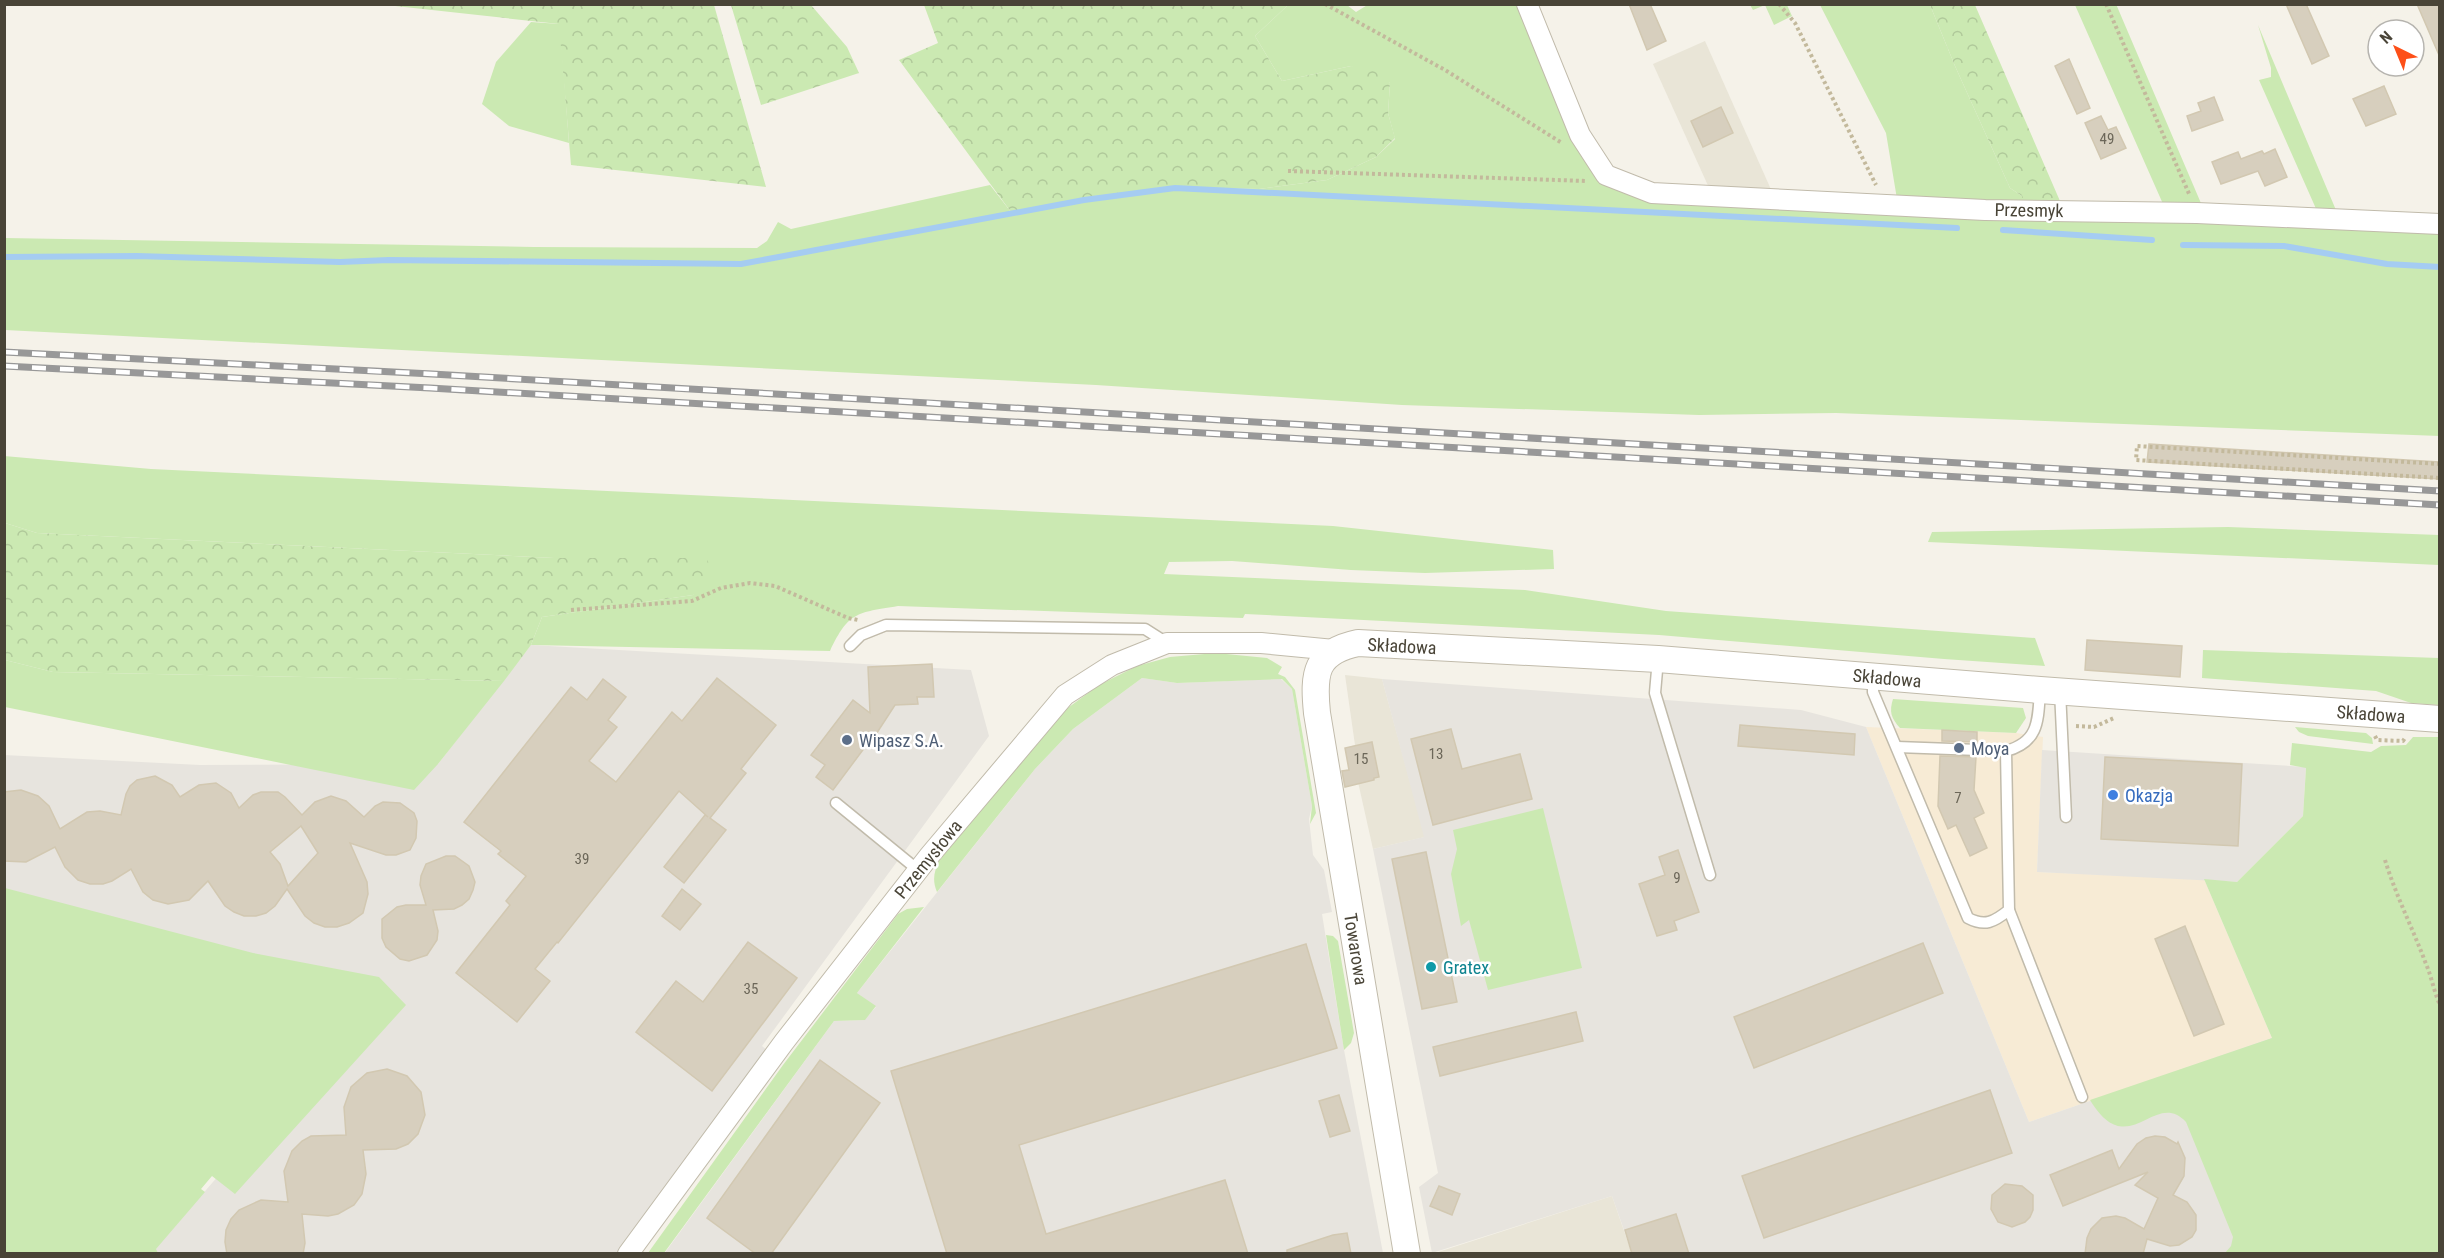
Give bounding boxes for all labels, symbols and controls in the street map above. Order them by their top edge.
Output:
north arrow [2366,18,2426,78]
text: N [2376,27,2396,48]
house number: 49 [2100,130,2114,148]
street label: Przesmyk [1994,199,2064,221]
street label: Składowa [1367,634,1437,658]
street label: Składowa [1852,665,1922,691]
street label: Składowa [2336,701,2406,727]
place label: Wipasz S.A. [859,730,944,751]
marker: Wipasz S.A. [840,733,854,747]
place label: Moya [1971,738,2010,759]
marker: Moya [1952,741,1966,755]
house number: 13 [1429,745,1443,763]
house number: 15 [1354,750,1368,768]
place label: Okazja [2125,785,2173,806]
marker: Okazja [2106,788,2120,802]
house number: 7 [1954,789,1962,807]
street label: Przemysłowa [890,816,966,902]
house number: 39 [575,850,589,868]
house number: 9 [1673,869,1681,887]
street label: Towarowa [1340,912,1372,986]
place label: Gratex [1443,957,1489,978]
marker: Gratex [1424,960,1438,974]
house number: 35 [744,980,758,998]

